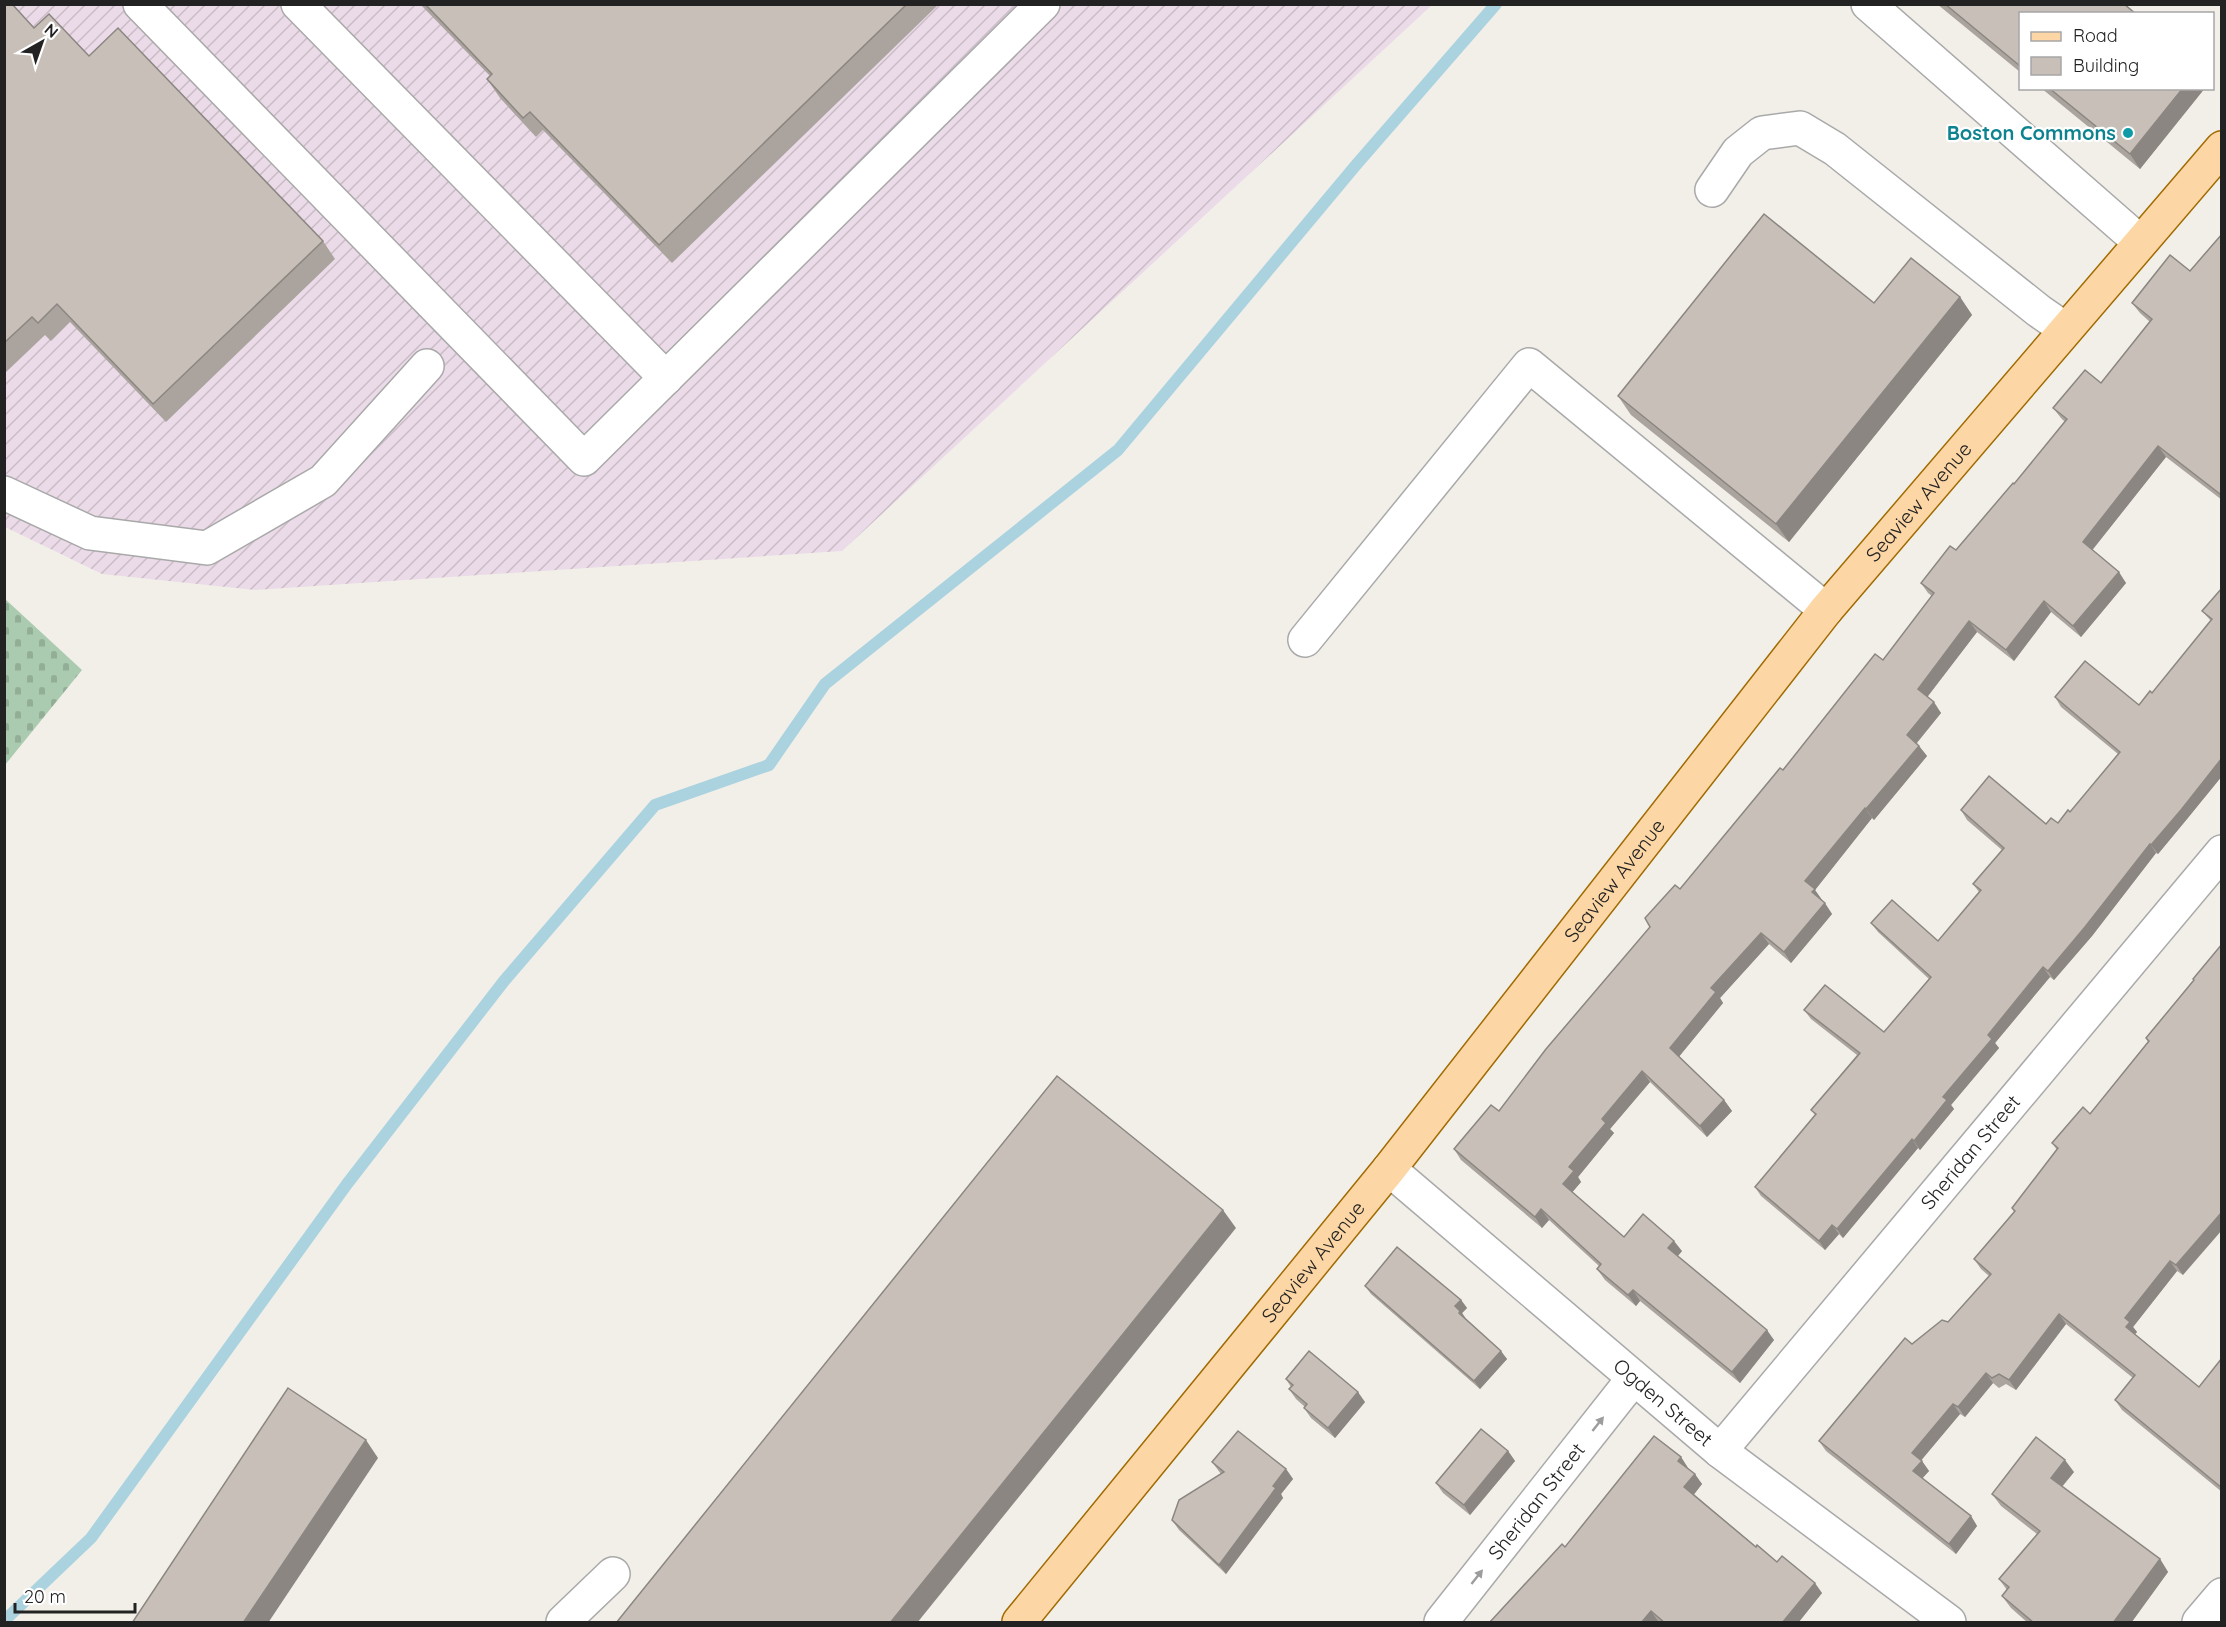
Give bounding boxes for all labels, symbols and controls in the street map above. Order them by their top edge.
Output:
north arrow [12,12,72,72]
legend [2019,12,2214,90]
text: N [41,19,63,42]
text: Road [2073,24,2118,47]
text: Building [2073,54,2139,77]
place label: Boston Commons [1947,120,2116,145]
marker: Boston Commons [2121,126,2135,140]
street label: Seaview Avenue [1860,436,1977,566]
street label: Seaview Avenue [1558,814,1670,947]
street label: Sheridan Street [1915,1089,2025,1214]
street label: Seaview Avenue [1256,1196,1370,1327]
street label: Ogden Street [1609,1353,1718,1451]
one-way arrow [1591,1416,1603,1431]
street label: Sheridan Street [1482,1437,1590,1564]
one-way arrow [1471,1569,1483,1584]
scale bar [15,1576,135,1614]
text: 20 m [24,1585,66,1608]

